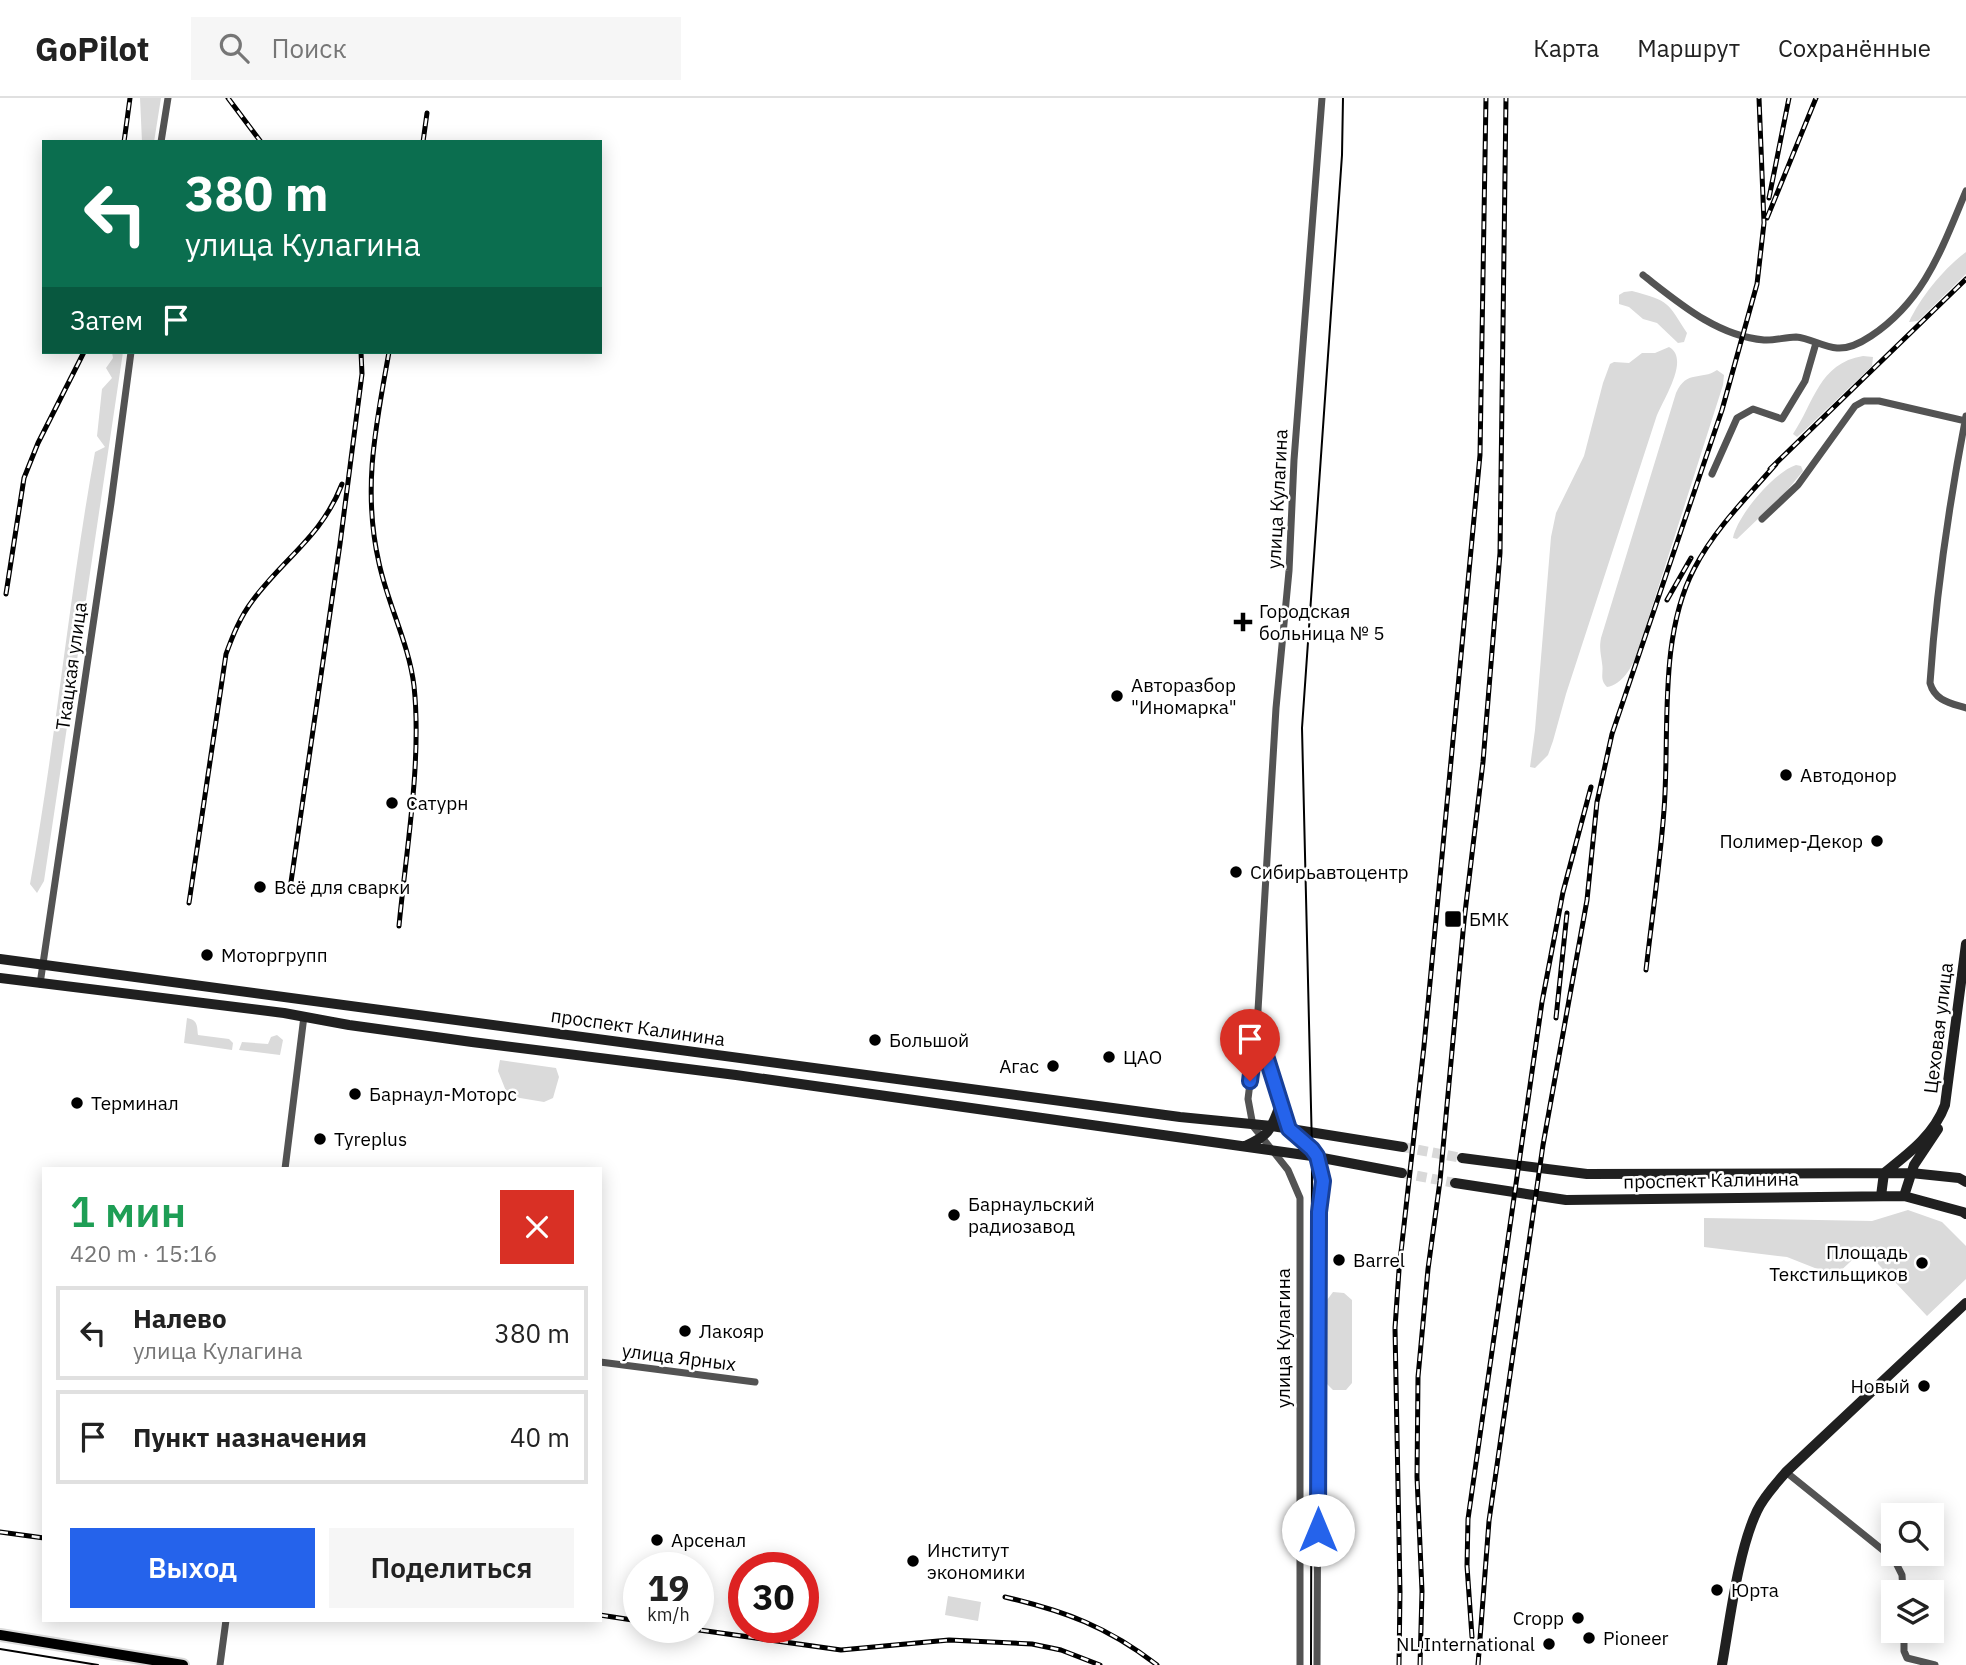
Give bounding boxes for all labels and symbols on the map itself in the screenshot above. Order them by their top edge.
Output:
street label: улица Кулагина [1261,428,1293,570]
place label: Городская больница № 5 [1259,599,1385,645]
street label: Ткацкая улица [50,600,92,732]
marker: Городская больница № 5 [1233,612,1253,632]
place label: Авторазбор "Иномарка" [1131,673,1237,719]
marker: Авторазбор "Иномарка" [1109,688,1125,704]
place label: Автодонор [1800,763,1897,787]
marker: Автодонор [1778,767,1794,783]
place label: Сатурн [406,791,468,815]
marker: Сатурн [384,795,400,811]
place label: Полимер-Декор [1719,829,1863,853]
marker: Полимер-Декор [1869,833,1885,849]
place label: Сибирьавтоцентр [1250,860,1409,884]
marker: Сибирьавтоцентр [1228,864,1244,880]
place label: Всё для сварки [274,875,410,899]
marker: Всё для сварки [252,879,268,895]
place label: БМК [1469,907,1509,931]
marker: БМК [1443,909,1463,929]
place label: Моторгрупп [221,943,328,967]
marker: Моторгрупп [199,947,215,963]
street label: Цеховая улица [1918,961,1958,1095]
street label: проспект Калинина [549,1003,727,1051]
pin [1220,1009,1280,1081]
place label: Большой [889,1028,969,1052]
marker: Большой [867,1032,883,1048]
place label: ЦАО [1123,1045,1162,1069]
marker: ЦАО [1101,1049,1117,1065]
place label: Агас [999,1054,1039,1078]
marker: Агас [1045,1058,1061,1074]
place label: Барнаул-Моторс [369,1082,517,1106]
marker: Барнаул-Моторс [347,1086,363,1102]
place label: Терминал [91,1091,179,1115]
marker: Терминал [69,1095,85,1111]
place label: Tyreplus [334,1127,407,1151]
marker: Tyreplus [312,1131,328,1147]
street label: проспект Калинина [1623,1166,1799,1194]
place label: Барнаульский радиозавод [968,1192,1095,1238]
marker: Барнаульский радиозавод [946,1207,962,1223]
place label: Площадь Текстильщиков [1769,1240,1908,1286]
place label: Barrel [1353,1248,1405,1272]
marker: Barrel [1331,1252,1347,1268]
marker: Площадь Текстильщиков [1914,1255,1930,1271]
street label: улица Кулагина [1271,1268,1295,1408]
place label: Лакояр [699,1319,764,1343]
marker: Лакояр [677,1323,693,1339]
street label: улица Ярных [621,1338,738,1376]
place label: Новый [1850,1374,1910,1398]
marker: Новый [1916,1378,1932,1394]
position arrow [1281,1493,1355,1567]
place label: Арсенал [671,1528,746,1552]
marker: Арсенал [649,1532,665,1548]
place label: Институт экономики [927,1538,1025,1584]
speed limit sign: 30 [728,1552,819,1643]
marker: Институт экономики [905,1553,921,1569]
place label: Юрта [1731,1578,1779,1602]
marker: Юрта [1709,1582,1725,1598]
place label: Cropp [1513,1606,1564,1630]
marker: Cropp [1570,1610,1586,1626]
place label: Pioneer [1603,1626,1669,1650]
marker: Pioneer [1581,1630,1597,1646]
place label: NL International [1396,1632,1535,1656]
marker: NL International [1541,1636,1557,1652]

